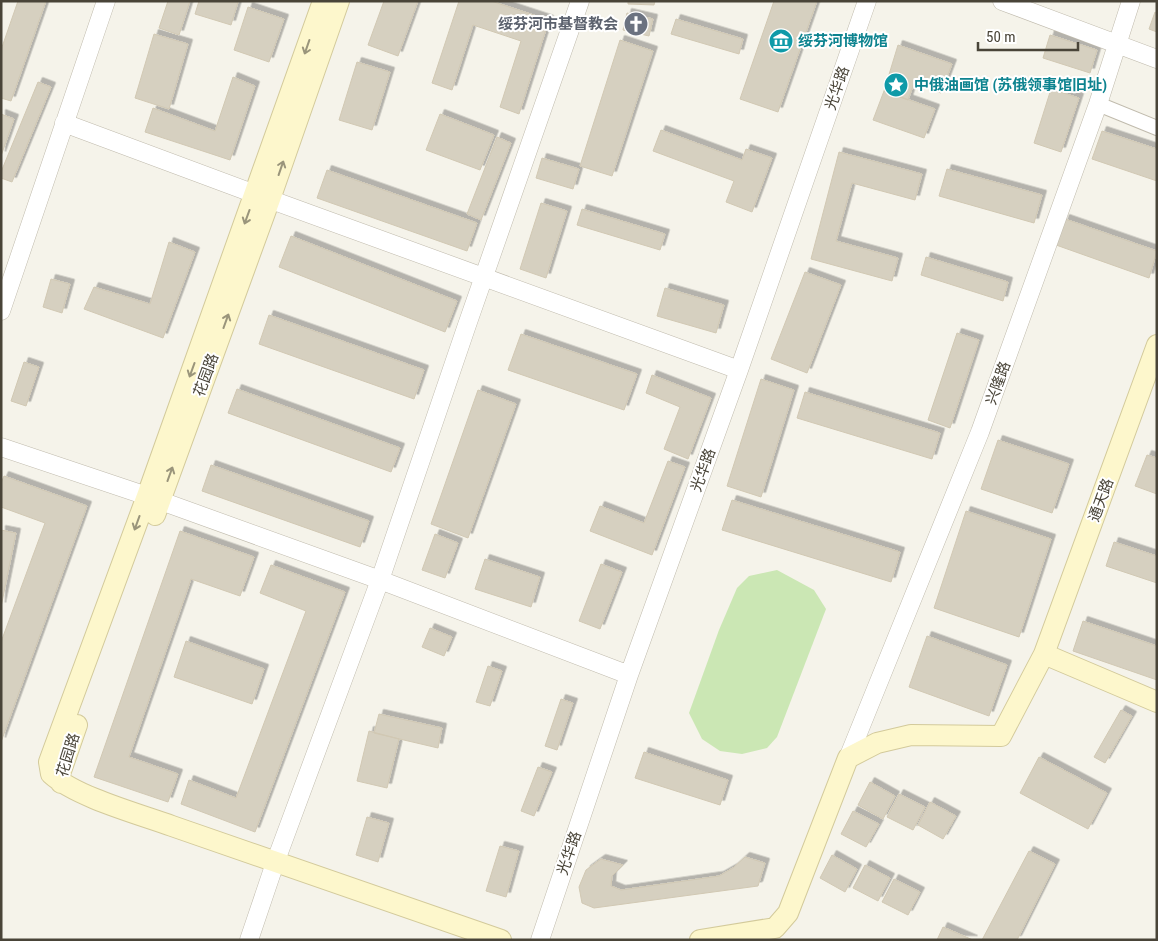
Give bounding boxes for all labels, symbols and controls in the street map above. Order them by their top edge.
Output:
church icon: 绥芬河市基督教会 [623,11,649,37]
place label: 绥芬河市基督教会 [498,15,618,33]
scale bar [978,20,1078,52]
museum icon: 绥芬河博物馆 [768,28,794,54]
text: 50 m [986,28,1016,46]
place label: 绥芬河博物馆 [798,32,888,50]
one-way arrow [302,39,311,55]
street label: 光华路 [821,64,853,112]
place icon: 中俄油画馆 (苏俄领事馆旧址) [883,72,909,98]
place label: 中俄油画馆 (苏俄领事馆旧址) [914,76,1107,94]
one-way arrow [277,161,286,177]
one-way arrow [242,209,251,224]
one-way arrow [222,314,231,329]
street label: 花园路 [190,351,222,399]
street label: 兴隆路 [982,359,1014,407]
one-way arrow [187,362,196,377]
street label: 光华路 [687,446,719,494]
one-way arrow [166,466,175,482]
street label: 通天路 [1085,476,1117,524]
one-way arrow [132,515,141,530]
street label: 花园路 [53,731,83,779]
street label: 光华路 [553,829,585,877]

